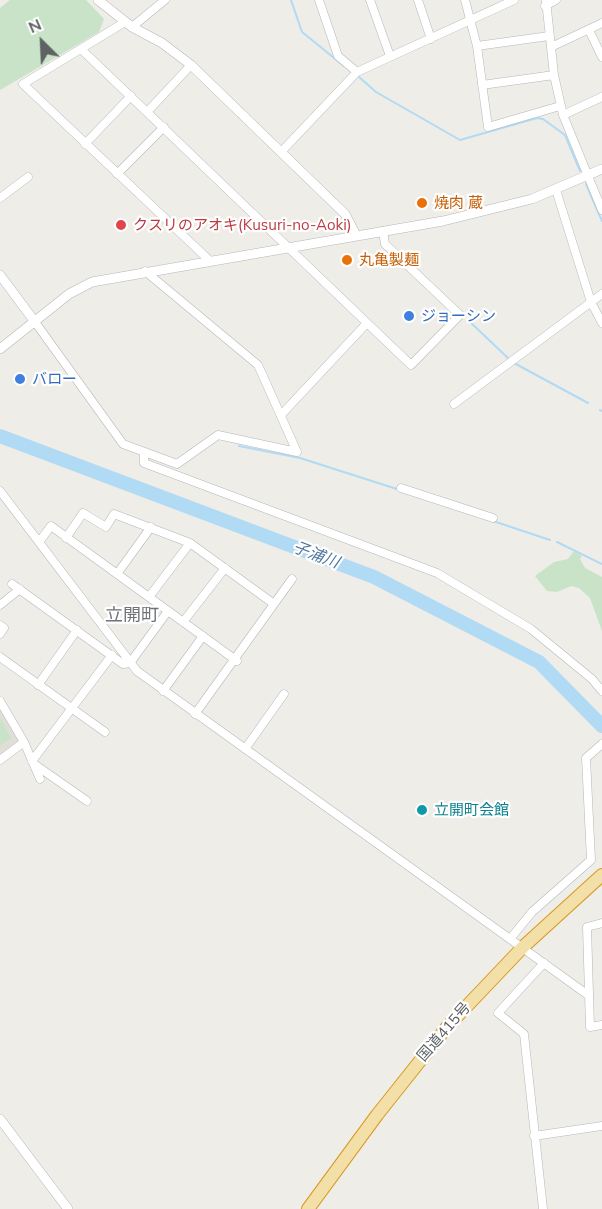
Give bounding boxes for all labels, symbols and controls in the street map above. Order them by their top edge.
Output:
north arrow [12,12,72,72]
text: N [25,14,44,37]
place label: 焼肉 蔵 [434,194,483,212]
marker: 焼肉 蔵 [415,196,429,210]
place label: クスリのアオキ(Kusuri-no-Aoki) [133,216,352,234]
marker: クスリのアオキ(Kusuri-no-Aoki) [114,218,128,232]
place label: 丸亀製麺 [359,251,419,269]
marker: 丸亀製麺 [340,253,354,267]
place label: ジョーシン [421,307,496,325]
marker: ジョーシン [402,309,416,323]
place label: バロー [32,370,77,388]
marker: バロー [13,372,27,386]
water label: 子浦川 [290,537,342,573]
district label: 立開町 [105,605,159,627]
place label: 立開町会館 [434,801,509,819]
marker: 立開町会館 [415,803,429,817]
street label: 国道415号 [414,999,474,1065]

